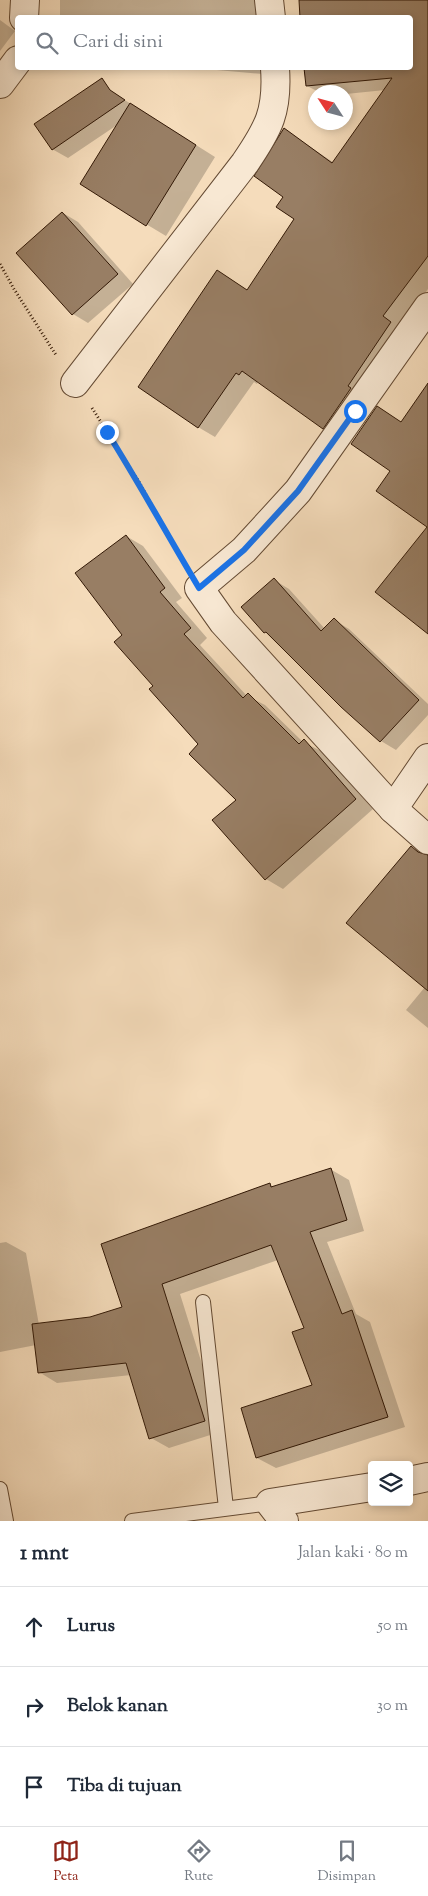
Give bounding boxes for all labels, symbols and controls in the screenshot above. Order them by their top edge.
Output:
search box [15,15,413,70]
icon: search [33,29,61,57]
text: Cari di sini [73,29,163,56]
north arrow [308,85,353,130]
route start [344,400,367,423]
route end [96,421,119,444]
map controls [368,1461,413,1506]
button: layers [368,1461,413,1506]
text: 1 mnt [20,1539,68,1569]
text: Jalan kaki · 80 m [298,1542,408,1565]
icon: ahead [20,1613,48,1641]
text: Lurus [67,1613,115,1640]
text: 50 m [377,1615,408,1638]
icon: right [20,1693,48,1721]
text: Belok kanan [67,1693,168,1720]
text: 30 m [377,1695,408,1718]
icon: arrive [20,1773,48,1801]
text: Tiba di tujuan [67,1773,182,1800]
tab: Peta [52,1837,80,1887]
tab: Rute [184,1837,213,1887]
tab: Disimpan [317,1837,376,1887]

